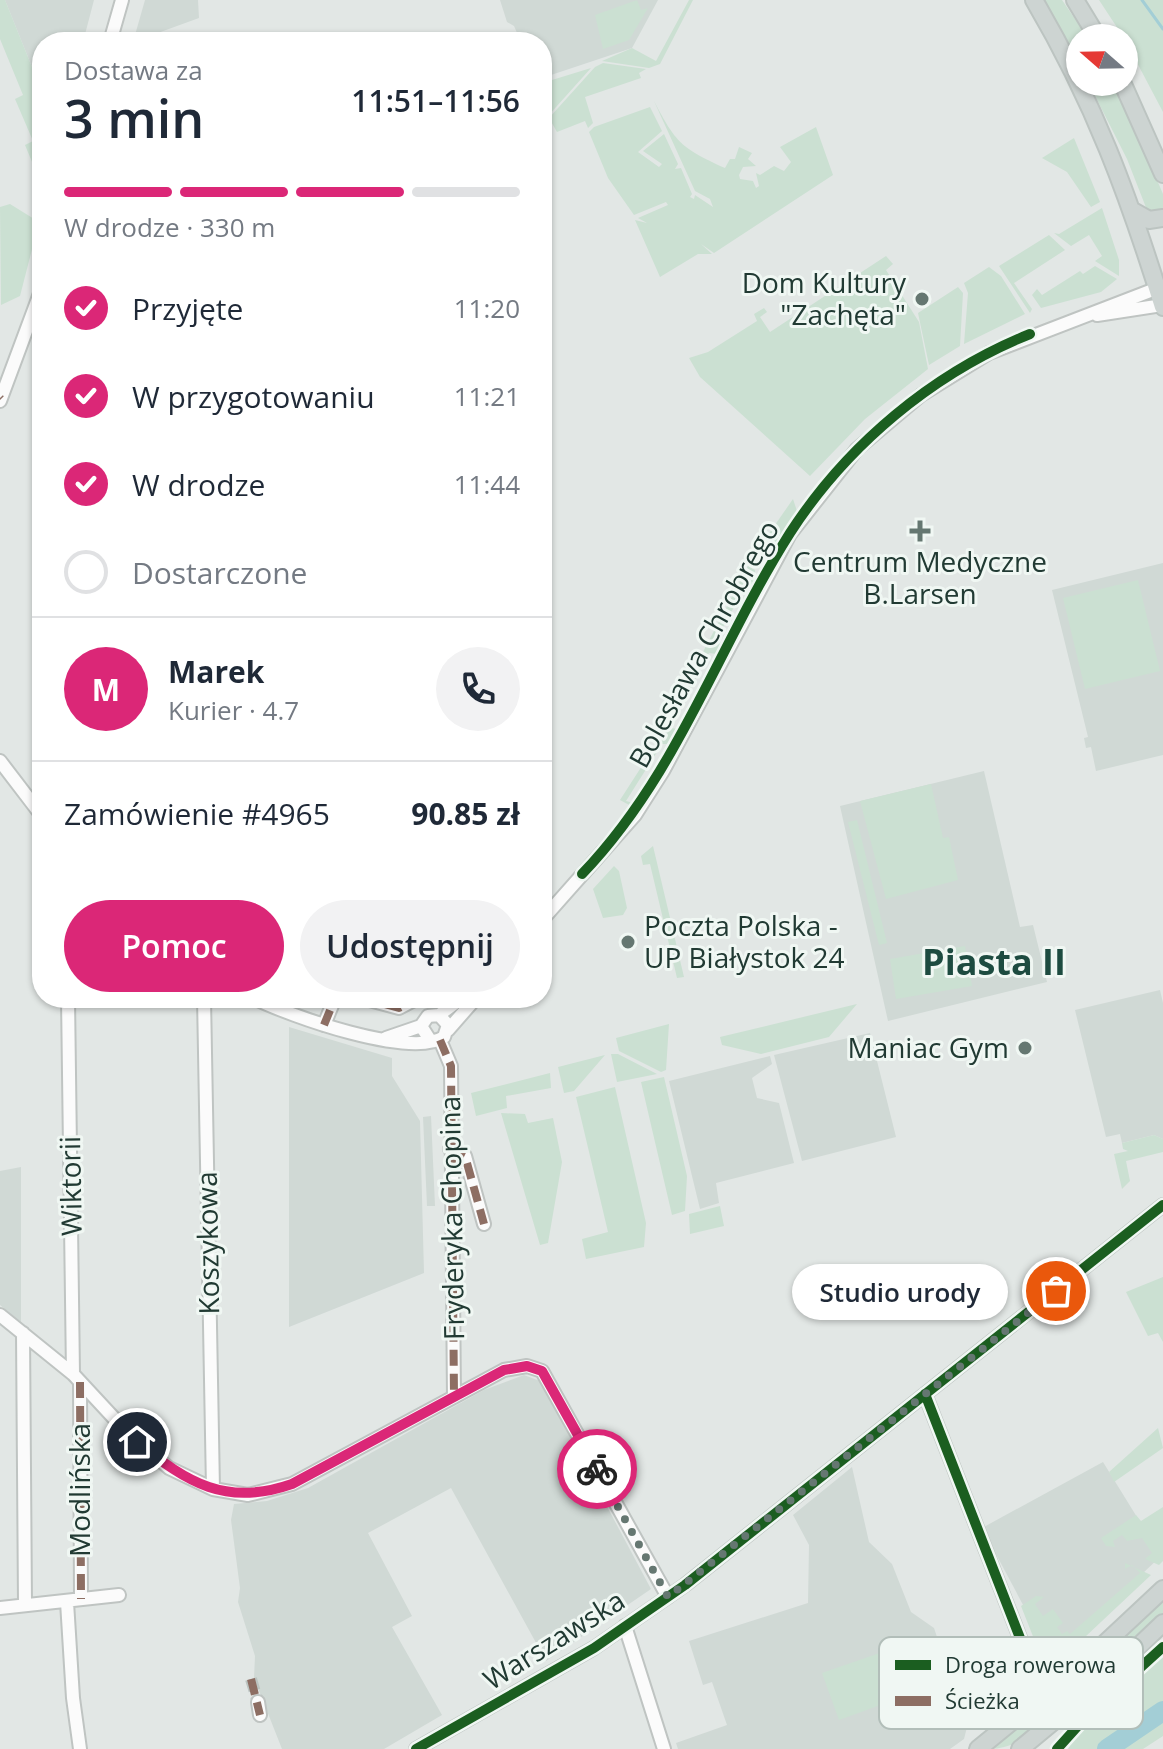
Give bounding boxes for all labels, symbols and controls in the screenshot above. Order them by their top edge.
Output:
north arrow [1066,24,1138,96]
map controls [1066,24,1138,96]
text: Dostawa za [64,52,203,88]
text: 11:51–11:56 [351,80,520,121]
text: 3 min [64,82,204,153]
text: W drodze · 330 m [64,209,275,245]
place label: Dom Kultury "Zachęta" [742,263,907,333]
icon: check [64,286,108,330]
text: Przyjęte [132,288,243,329]
text: 11:20 [454,290,520,326]
marker: Dom Kultury "Zachęta" [913,290,931,308]
icon: check [64,374,108,418]
text: W przygotowaniu [132,376,375,417]
text: 11:21 [454,378,520,414]
icon: check [64,462,108,506]
text: W drodze [132,464,265,505]
text: 11:44 [454,466,520,502]
street label: Bolesława Chrobrego [619,513,787,774]
marker: Centrum Medyczne B.Larsen [909,520,931,542]
place label: Centrum Medyczne B.Larsen [793,542,1047,612]
text: Dostarczone [132,552,307,593]
button: phone [436,647,520,731]
text: Marek [168,651,264,692]
text: M [92,669,120,710]
text: Kurier · 4.7 [168,692,299,728]
text: Zamówienie #4965 [64,793,330,834]
text: 90.85 zł [411,793,520,834]
button: Pomoc [64,900,284,992]
button: Udostępnij [300,900,520,992]
place label: Poczta Polska - UP Białystok 24 [644,906,845,976]
marker: Poczta Polska - UP Białystok 24 [619,933,637,951]
district label: Piasta II [922,937,1066,986]
place label: Maniac Gym [847,1028,1009,1066]
marker: Maniac Gym [1016,1039,1034,1057]
street label: Fryderyka Chopina [430,1096,472,1341]
street label: Wiktorii [50,1136,90,1236]
street label: Koszykowa [187,1171,227,1315]
pin [1022,1257,1090,1325]
callout: Studio urody [792,1263,1008,1319]
icon: bag [1034,1269,1078,1313]
text: Studio urody [820,1274,980,1310]
pin [103,1408,171,1476]
icon: home [115,1420,159,1464]
street label: Modlińska [60,1423,98,1557]
courier [557,1429,637,1509]
icon: bike [575,1447,619,1491]
street label: Warszawska [475,1581,631,1698]
legend [879,1637,1143,1729]
text: Droga rowerowa [945,1649,1116,1679]
text: Ścieżka [945,1685,1020,1715]

